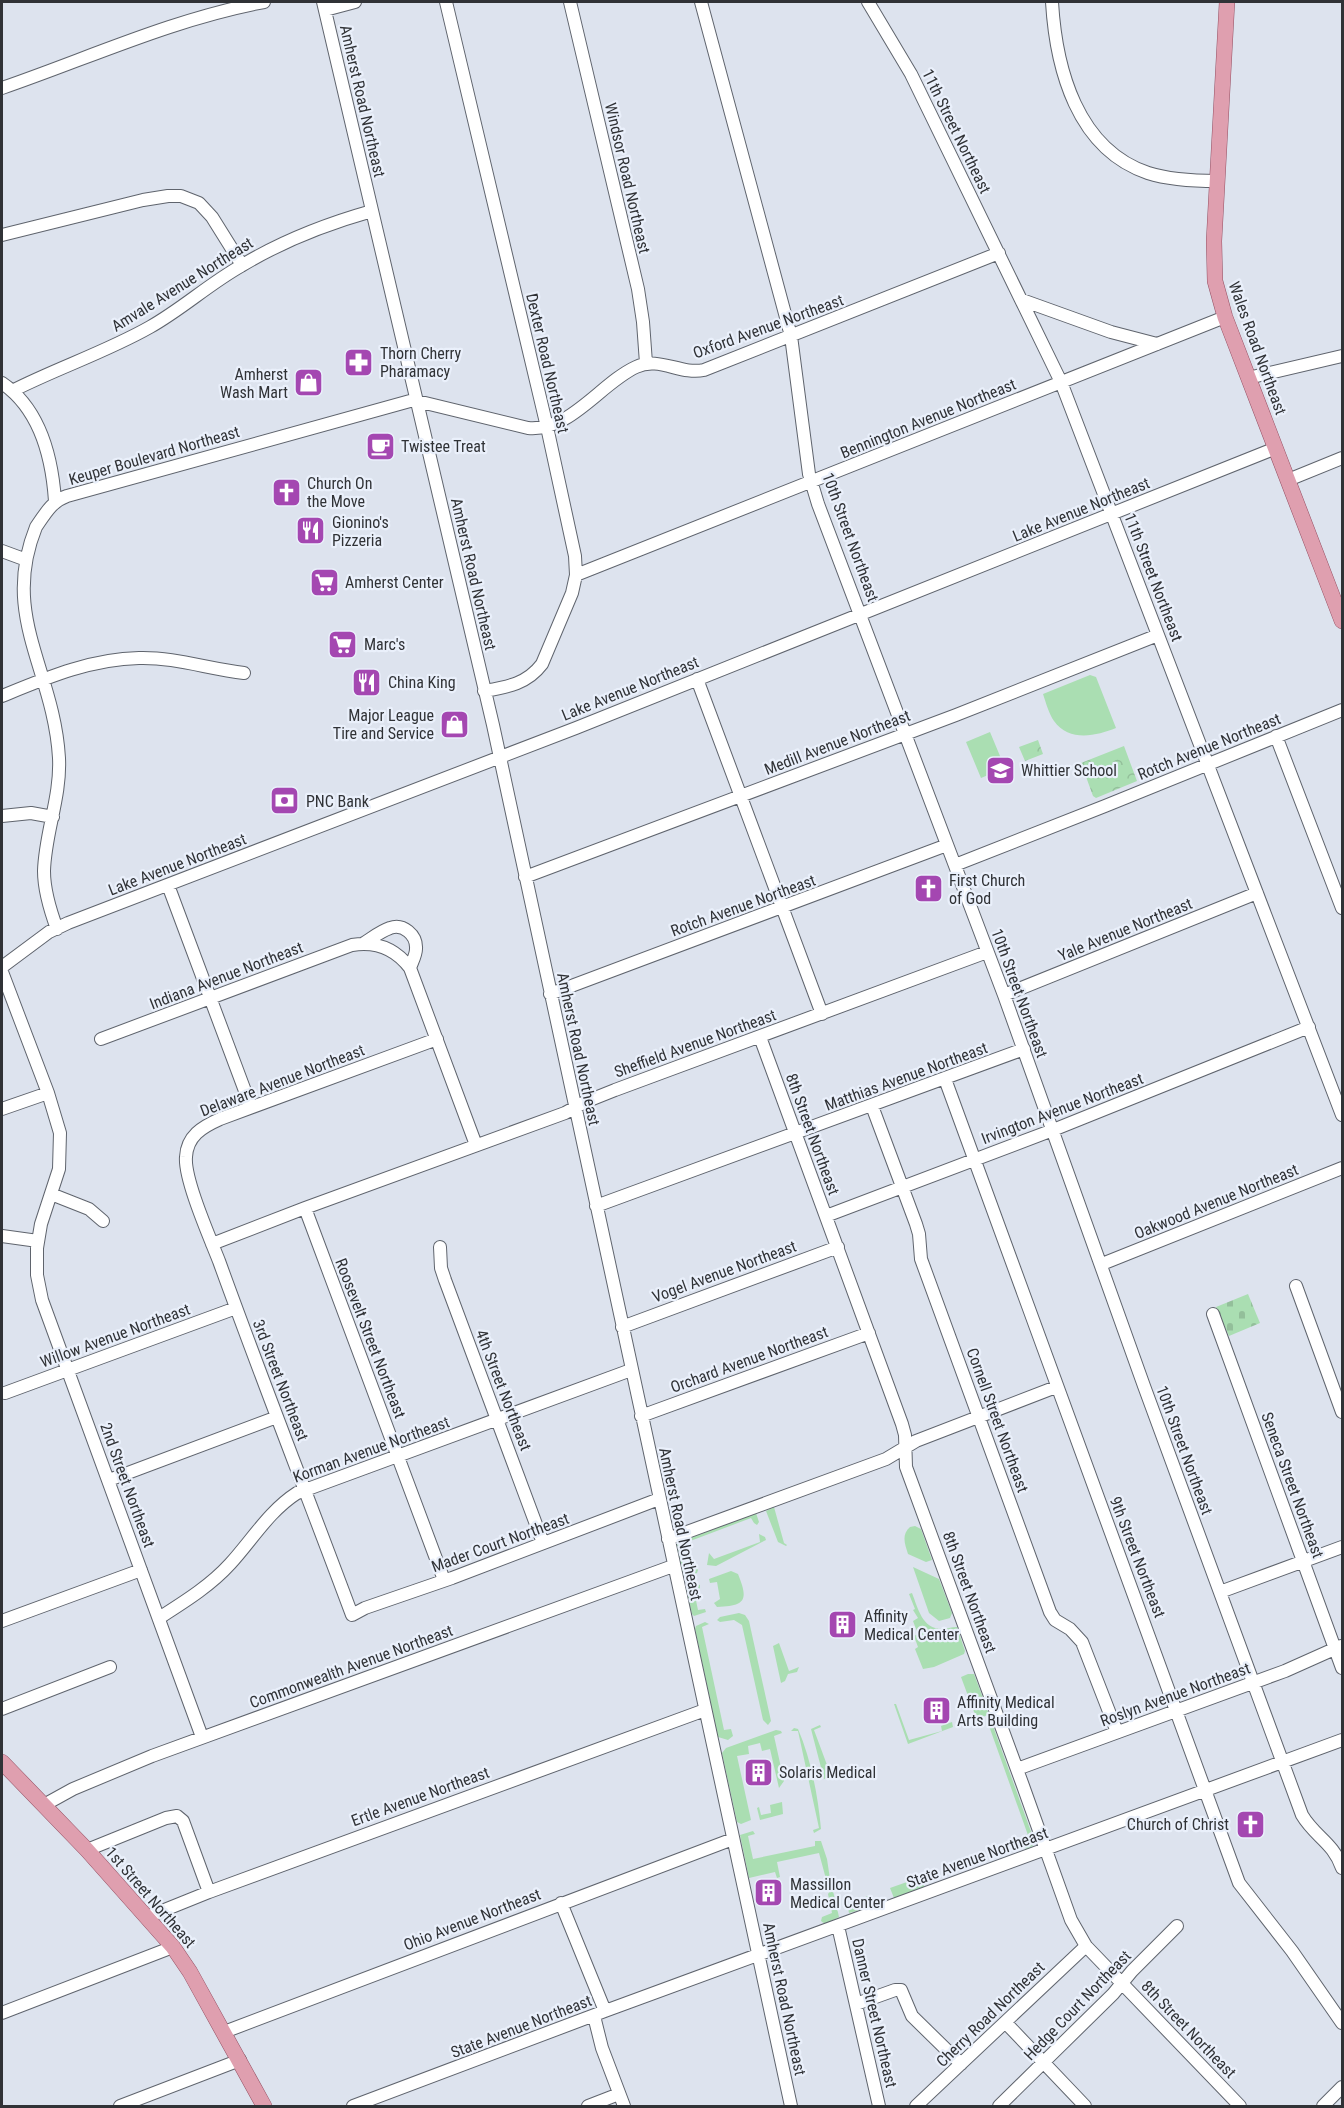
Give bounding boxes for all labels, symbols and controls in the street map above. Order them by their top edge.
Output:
street label: Amherst Road Northeast [336,23,389,179]
street label: 11th Street Northeast [918,66,995,197]
street label: Windsor Road Northeast [601,101,654,256]
street label: Amvale Avenue Northeast [108,233,257,336]
street label: Wales Road Northeast [1225,279,1291,418]
street label: Oxford Avenue Northeast [690,290,846,363]
street label: Dexter Road Northeast [522,291,573,435]
place label: Thorn Cherry Pharamacy [380,344,462,381]
pharmacy icon: Thorn Cherry Pharamacy [343,346,375,378]
place label: Amherst Wash Mart [220,365,288,402]
shop icon: Amherst Wash Mart [293,367,325,399]
street label: Bennington Avenue Northeast [838,374,1019,462]
street label: Keuper Boulevard Northeast [67,422,242,489]
cafe icon: Twistee Treat [364,430,396,462]
place label: Twistee Treat [401,437,486,456]
street label: 10th Street Northeast [818,470,883,605]
street label: Lake Avenue Northeast [1010,473,1153,546]
place label: Church On the Move [307,474,372,511]
church icon: Church On the Move [270,476,302,508]
street label: Amherst Road Northeast [447,496,500,652]
street label: 11th Street Northeast [1120,510,1187,644]
place label: Gionino's Pizzeria [332,513,389,550]
restaurant icon: Gionino's Pizzeria [295,515,327,547]
supermarket icon: Amherst Center [308,566,340,598]
place label: Amherst Center [345,573,444,592]
supermarket icon: Marc's [327,628,359,660]
place label: Marc's [364,635,405,654]
street label: Lake Avenue Northeast [559,652,702,725]
restaurant icon: China King [351,666,383,698]
place label: China King [388,673,456,692]
place label: Major League Tire and Service [333,706,434,743]
street label: Medill Avenue Northeast [762,706,913,779]
shop icon: Major League Tire and Service [439,708,471,740]
street label: Rotch Avenue Northeast [1135,709,1284,784]
school or university icon: Whittier School [984,754,1016,786]
place label: Whittier School [1021,761,1117,780]
bank icon: PNC Bank [269,785,301,817]
place label: PNC Bank [306,792,370,811]
street label: Lake Avenue Northeast [106,829,249,900]
street label: Rotch Avenue Northeast [668,870,818,941]
place label: First Church of God [949,871,1025,908]
church icon: First Church of God [912,873,944,905]
street label: Yale Avenue Northeast [1055,894,1195,965]
street label: 10th Street Northeast [987,926,1052,1061]
street label: Indiana Avenue Northeast [147,937,306,1013]
street label: Amherst Road Northeast [553,971,604,1128]
street label: Sheffield Avenue Northeast [612,1005,779,1082]
street label: Matthias Avenue Northeast [822,1038,990,1115]
street label: Delaware Avenue Northeast [197,1040,367,1121]
street label: Irvington Avenue Northeast [979,1069,1146,1148]
street label: 8th Street Northeast [782,1071,843,1198]
street label: Oakwood Avenue Northeast [1131,1160,1301,1243]
street label: Vogel Avenue Northeast [650,1236,799,1306]
street label: Roosevelt Street Northeast [331,1256,410,1421]
street label: Willow Avenue Northeast [38,1299,193,1371]
street label: 3rd Street Northeast [249,1317,312,1444]
street label: Orchard Avenue Northeast [668,1322,831,1397]
street label: 4th Street Northeast [472,1327,535,1454]
street label: Cornell Street Northeast [963,1345,1033,1495]
street label: 10th Street Northeast [1152,1383,1217,1518]
street label: Seneca Street Northeast [1257,1410,1328,1561]
street label: Korman Avenue Northeast [290,1412,452,1487]
street label: 2nd Street Northeast [96,1420,159,1550]
street label: Amherst Road Northeast [655,1446,706,1603]
street label: 9th Street Northeast [1106,1494,1169,1621]
street label: Mader Court Northeast [429,1509,572,1576]
street label: 8th Street Northeast [939,1529,1000,1656]
place label: Affinity Medical Center [864,1607,959,1644]
building icon: Affinity Medical Center [827,1609,859,1641]
street label: Commonwealth Avenue Northeast [247,1621,456,1712]
street label: Roslyn Avenue Northeast [1098,1658,1253,1730]
place label: Affinity Medical Arts Building [957,1693,1055,1730]
building icon: Affinity Medical Arts Building [920,1695,952,1727]
building icon: Solaris Medical [742,1756,774,1788]
street label: Ertle Avenue Northeast [349,1763,492,1830]
place label: Solaris Medical [779,1763,876,1782]
church icon: Church of Christ [1234,1808,1266,1840]
place label: Church of Christ [1127,1815,1229,1834]
street label: State Avenue Northeast [904,1823,1051,1892]
street label: 1st Street Northeast [102,1843,200,1952]
place label: Massillon Medical Center [790,1875,885,1912]
building icon: Massillon Medical Center [753,1877,785,1909]
street label: Ohio Avenue Northeast [401,1884,544,1954]
street label: Amherst Road Northeast [759,1921,810,2078]
street label: Danner Street Northeast [848,1937,901,2090]
street label: Hedge Court Northeast [1020,1946,1135,2064]
street label: Cherry Road Northeast [932,1958,1049,2071]
street label: 8th Street Northeast [1137,1977,1240,2082]
street label: State Avenue Northeast [448,1991,594,2062]

